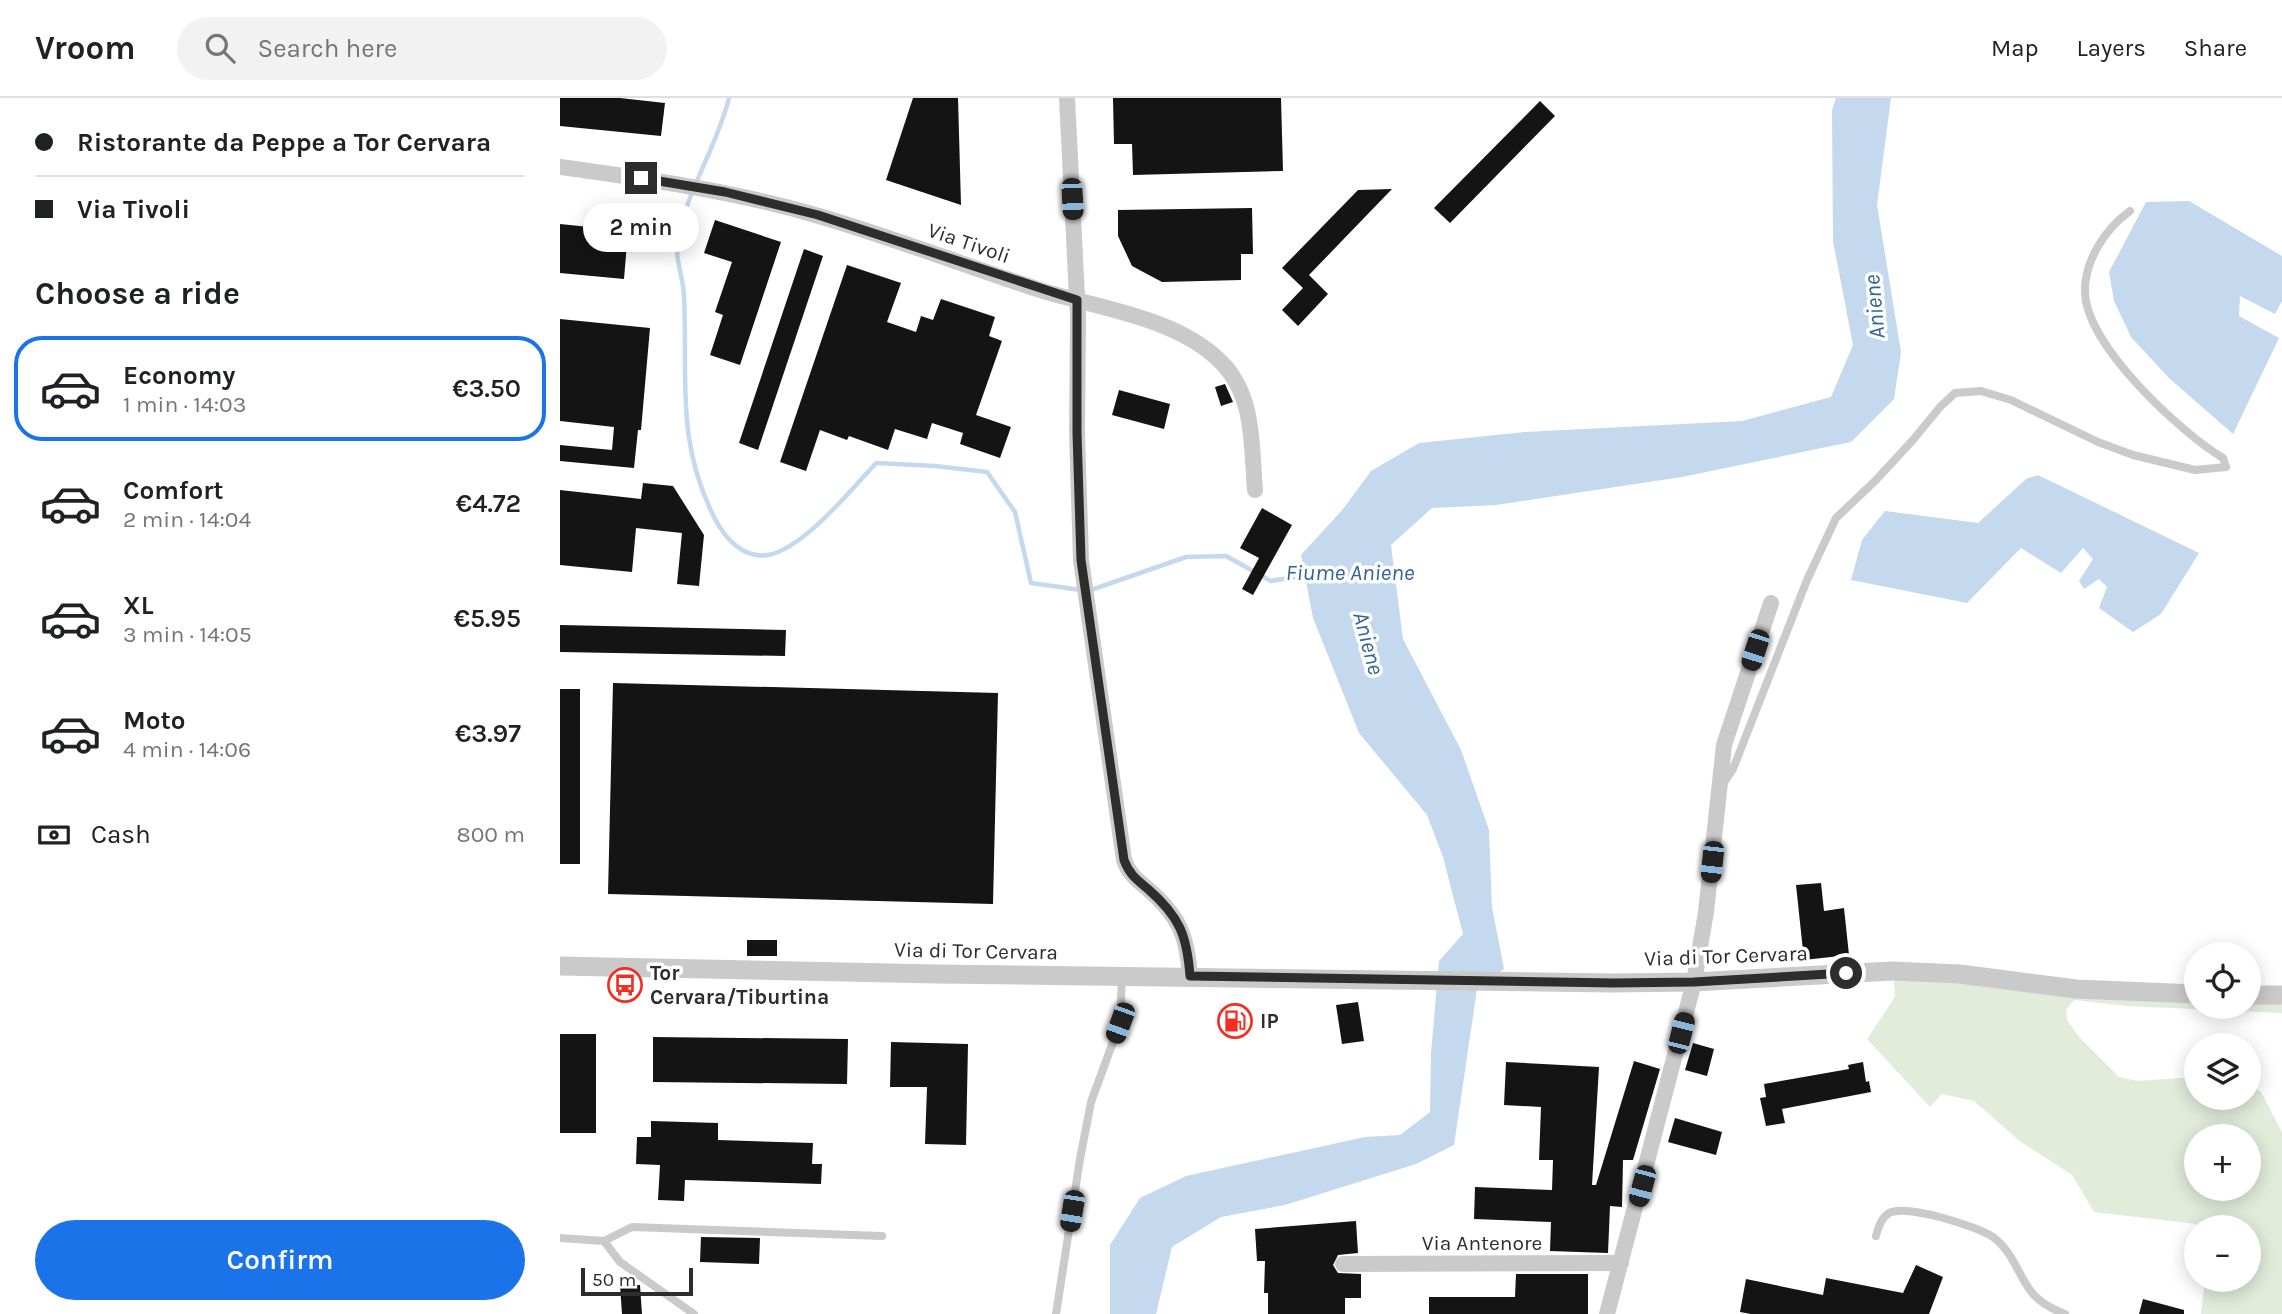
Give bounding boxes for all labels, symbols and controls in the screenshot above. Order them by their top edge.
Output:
search box [177,17,667,80]
text: Vroom [35,29,135,67]
icon: search [201,29,239,67]
text: Search here [257,33,397,64]
text: Map [1991,34,2039,62]
text: Layers [2077,34,2146,62]
text: Share [2184,34,2247,62]
text: Ristorante da Peppe a Tor Cervara [77,127,491,158]
route end [625,162,657,194]
car [1061,177,1084,221]
text: Via Tivoli [77,194,190,225]
callout: 2 min [583,202,699,252]
text: 2 min [610,214,672,241]
street label: Via Tivoli [925,218,1013,268]
water label: Aniene [1858,273,1891,340]
text: Choose a ride [35,275,240,312]
icon: car [39,357,102,420]
text: Economy [123,360,235,391]
text: €3.50 [452,373,521,404]
text: 1 min · 14:03 [123,391,246,418]
icon: car [39,472,102,535]
text: Comfort [123,475,224,506]
text: €4.72 [456,488,521,519]
text: 2 min · 14:04 [123,506,251,533]
water label: Fiume Aniene [1286,559,1415,586]
icon: car [39,587,102,650]
text: XL [123,590,154,621]
text: €5.95 [454,603,521,634]
water label: Aniene [1347,609,1390,678]
text: 3 min · 14:05 [123,621,252,648]
car [1739,627,1772,673]
icon: car [39,702,102,765]
text: Moto [123,705,185,736]
text: €3.97 [455,718,521,749]
text: 4 min · 14:06 [123,736,251,763]
icon: cash [35,816,73,854]
text: Cash [91,819,151,850]
text: 800 m [457,821,525,848]
car [1700,840,1725,884]
street label: Via di Tor Cervara [894,938,1058,964]
street label: Via di Tor Cervara [1644,941,1808,971]
map controls [2184,942,2261,1292]
button: locate [2184,942,2261,1019]
route start [1830,957,1862,989]
place label: Tor Cervara/Tiburtina [650,961,829,1009]
bus stop icon: Tor Cervara/Tiburtina [606,966,644,1004]
car [1103,1000,1138,1046]
fuel station icon: IP [1216,1002,1254,1040]
place label: IP [1260,1009,1279,1033]
car [1666,1010,1697,1056]
button: layers [2184,1033,2261,1110]
button: + [2184,1124,2261,1201]
car [1627,1163,1658,1209]
car [1059,1189,1086,1233]
button: − [2184,1215,2261,1292]
button: Confirm [35,1220,525,1300]
street label: Via Antenore [1422,1231,1542,1255]
scale bar [581,1265,693,1297]
text: 50 m [592,1269,636,1291]

